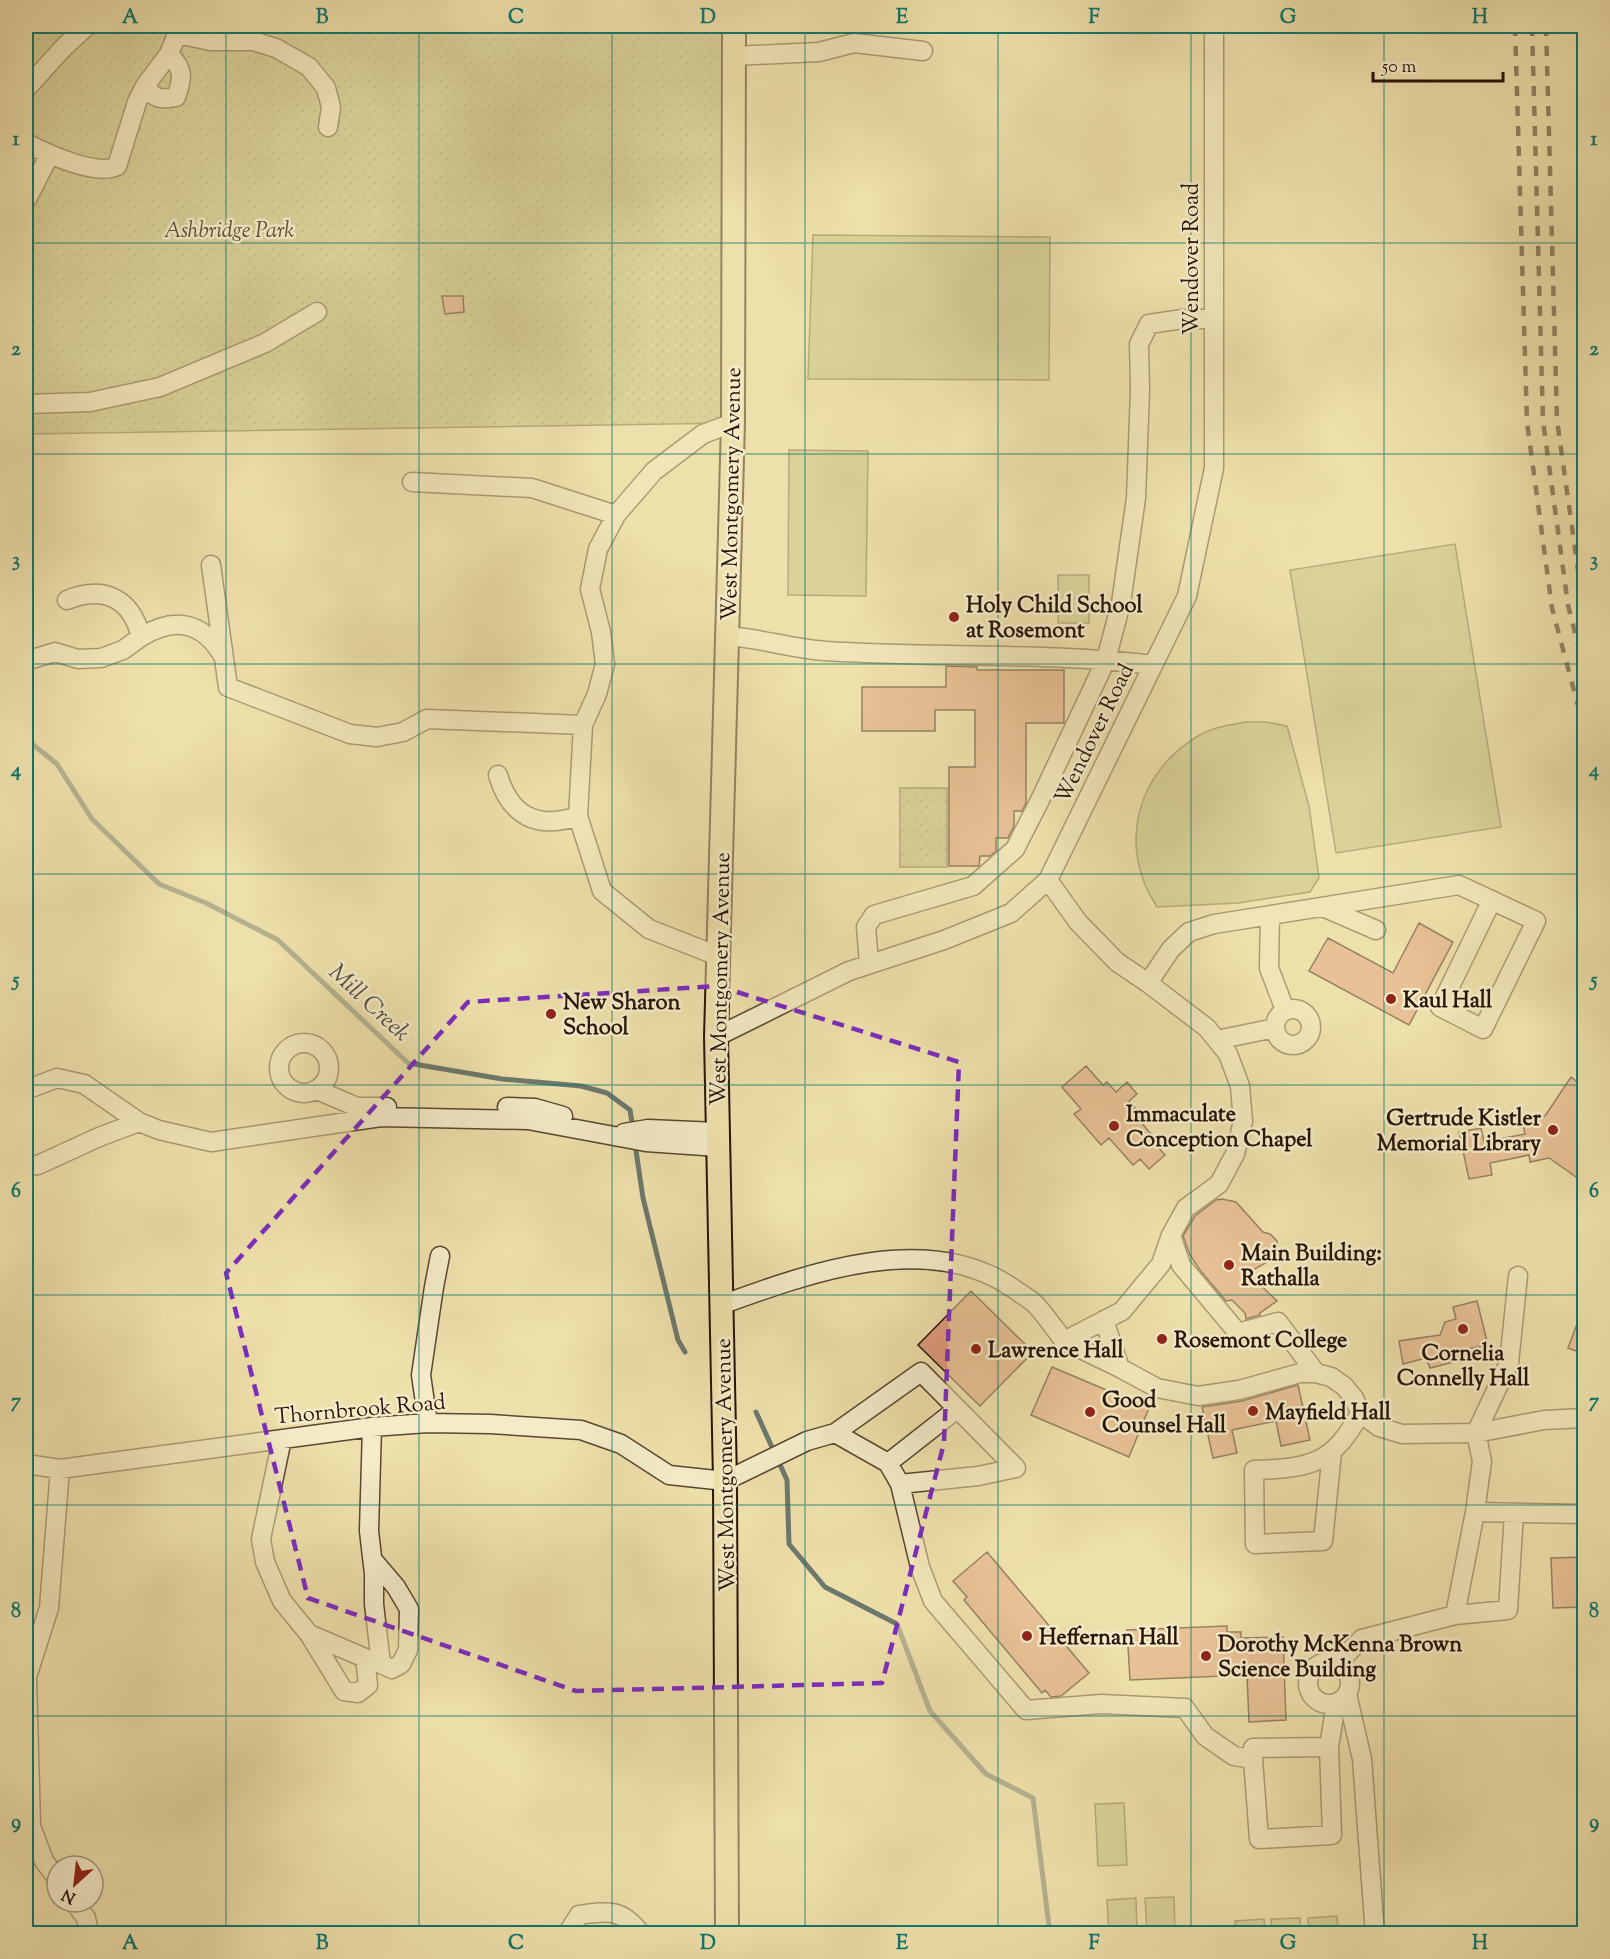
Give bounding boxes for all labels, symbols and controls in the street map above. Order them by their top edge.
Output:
text: A [122,4,139,33]
text: B [316,4,329,33]
text: C [508,4,524,33]
text: D [700,4,716,33]
text: E [896,4,909,33]
text: F [1088,4,1100,33]
text: G [1280,4,1297,33]
text: H [1472,4,1488,33]
scale bar [1373,45,1504,83]
text: 50 m [1381,55,1417,81]
text: 1 [13,126,20,155]
text: 1 [1591,126,1598,155]
street label: Wendover Road [1177,183,1209,335]
park label: Ashbridge Park [164,216,294,248]
text: 2 [11,336,21,365]
text: 2 [1589,336,1599,365]
street label: West Montgomery Avenue [715,367,751,621]
text: 3 [12,547,20,576]
text: 3 [1590,547,1598,576]
place label: Holy Child School at Rosemont [966,591,1143,648]
marker: Holy Child School at Rosemont [947,610,961,624]
street label: Wendover Road [1048,659,1143,810]
text: 4 [10,757,21,786]
text: 4 [1588,757,1599,786]
street label: West Montgomery Avenue [704,852,740,1106]
water label: Mill Creek [320,957,417,1050]
text: 5 [11,967,20,996]
text: 5 [1589,967,1598,996]
place label: Kaul Hall [1403,986,1493,1018]
place label: New Sharon School [563,988,680,1045]
marker: Kaul Hall [1384,992,1398,1006]
marker: New Sharon School [544,1007,558,1021]
place label: Immaculate Conception Chapel [1126,1100,1313,1157]
place label: Gertrude Kistler Memorial Library [1377,1104,1542,1161]
marker: Immaculate Conception Chapel [1107,1119,1121,1133]
marker: Gertrude Kistler Memorial Library [1546,1123,1560,1137]
text: 6 [11,1178,21,1207]
text: 6 [1589,1178,1599,1207]
place label: Main Building: Rathalla [1241,1239,1382,1296]
marker: Main Building: Rathalla [1222,1258,1236,1272]
marker: Cornelia Connelly Hall [1456,1322,1470,1336]
place label: Rosemont College [1174,1326,1347,1358]
marker: Rosemont College [1155,1332,1169,1346]
place label: Lawrence Hall [988,1336,1124,1368]
street label: West Montgomery Avenue [709,1338,745,1592]
place label: Cornelia Connelly Hall [1397,1339,1530,1396]
marker: Lawrence Hall [969,1342,983,1356]
place label: Good Counsel Hall [1102,1386,1227,1443]
text: 7 [11,1388,22,1417]
street label: Thornbrook Road [273,1388,447,1434]
text: 7 [1589,1388,1600,1417]
place label: Mayfield Hall [1265,1398,1392,1430]
marker: Mayfield Hall [1246,1404,1260,1418]
marker: Good Counsel Hall [1083,1405,1097,1419]
text: 8 [11,1598,21,1627]
text: 8 [1589,1598,1599,1627]
place label: Heffernan Hall [1039,1623,1180,1655]
marker: Heffernan Hall [1020,1629,1034,1643]
place label: Dorothy McKenna Brown Science Building [1218,1630,1462,1687]
marker: Dorothy McKenna Brown Science Building [1199,1649,1213,1663]
text: 9 [11,1809,21,1838]
text: 9 [1589,1809,1599,1838]
north arrow [45,1854,105,1914]
text: N [58,1882,80,1908]
text: A [122,1930,139,1959]
text: B [316,1930,329,1959]
text: C [508,1930,524,1959]
text: D [700,1930,716,1959]
text: E [896,1930,909,1959]
text: F [1088,1930,1100,1959]
text: G [1280,1930,1297,1959]
text: H [1472,1930,1488,1959]

